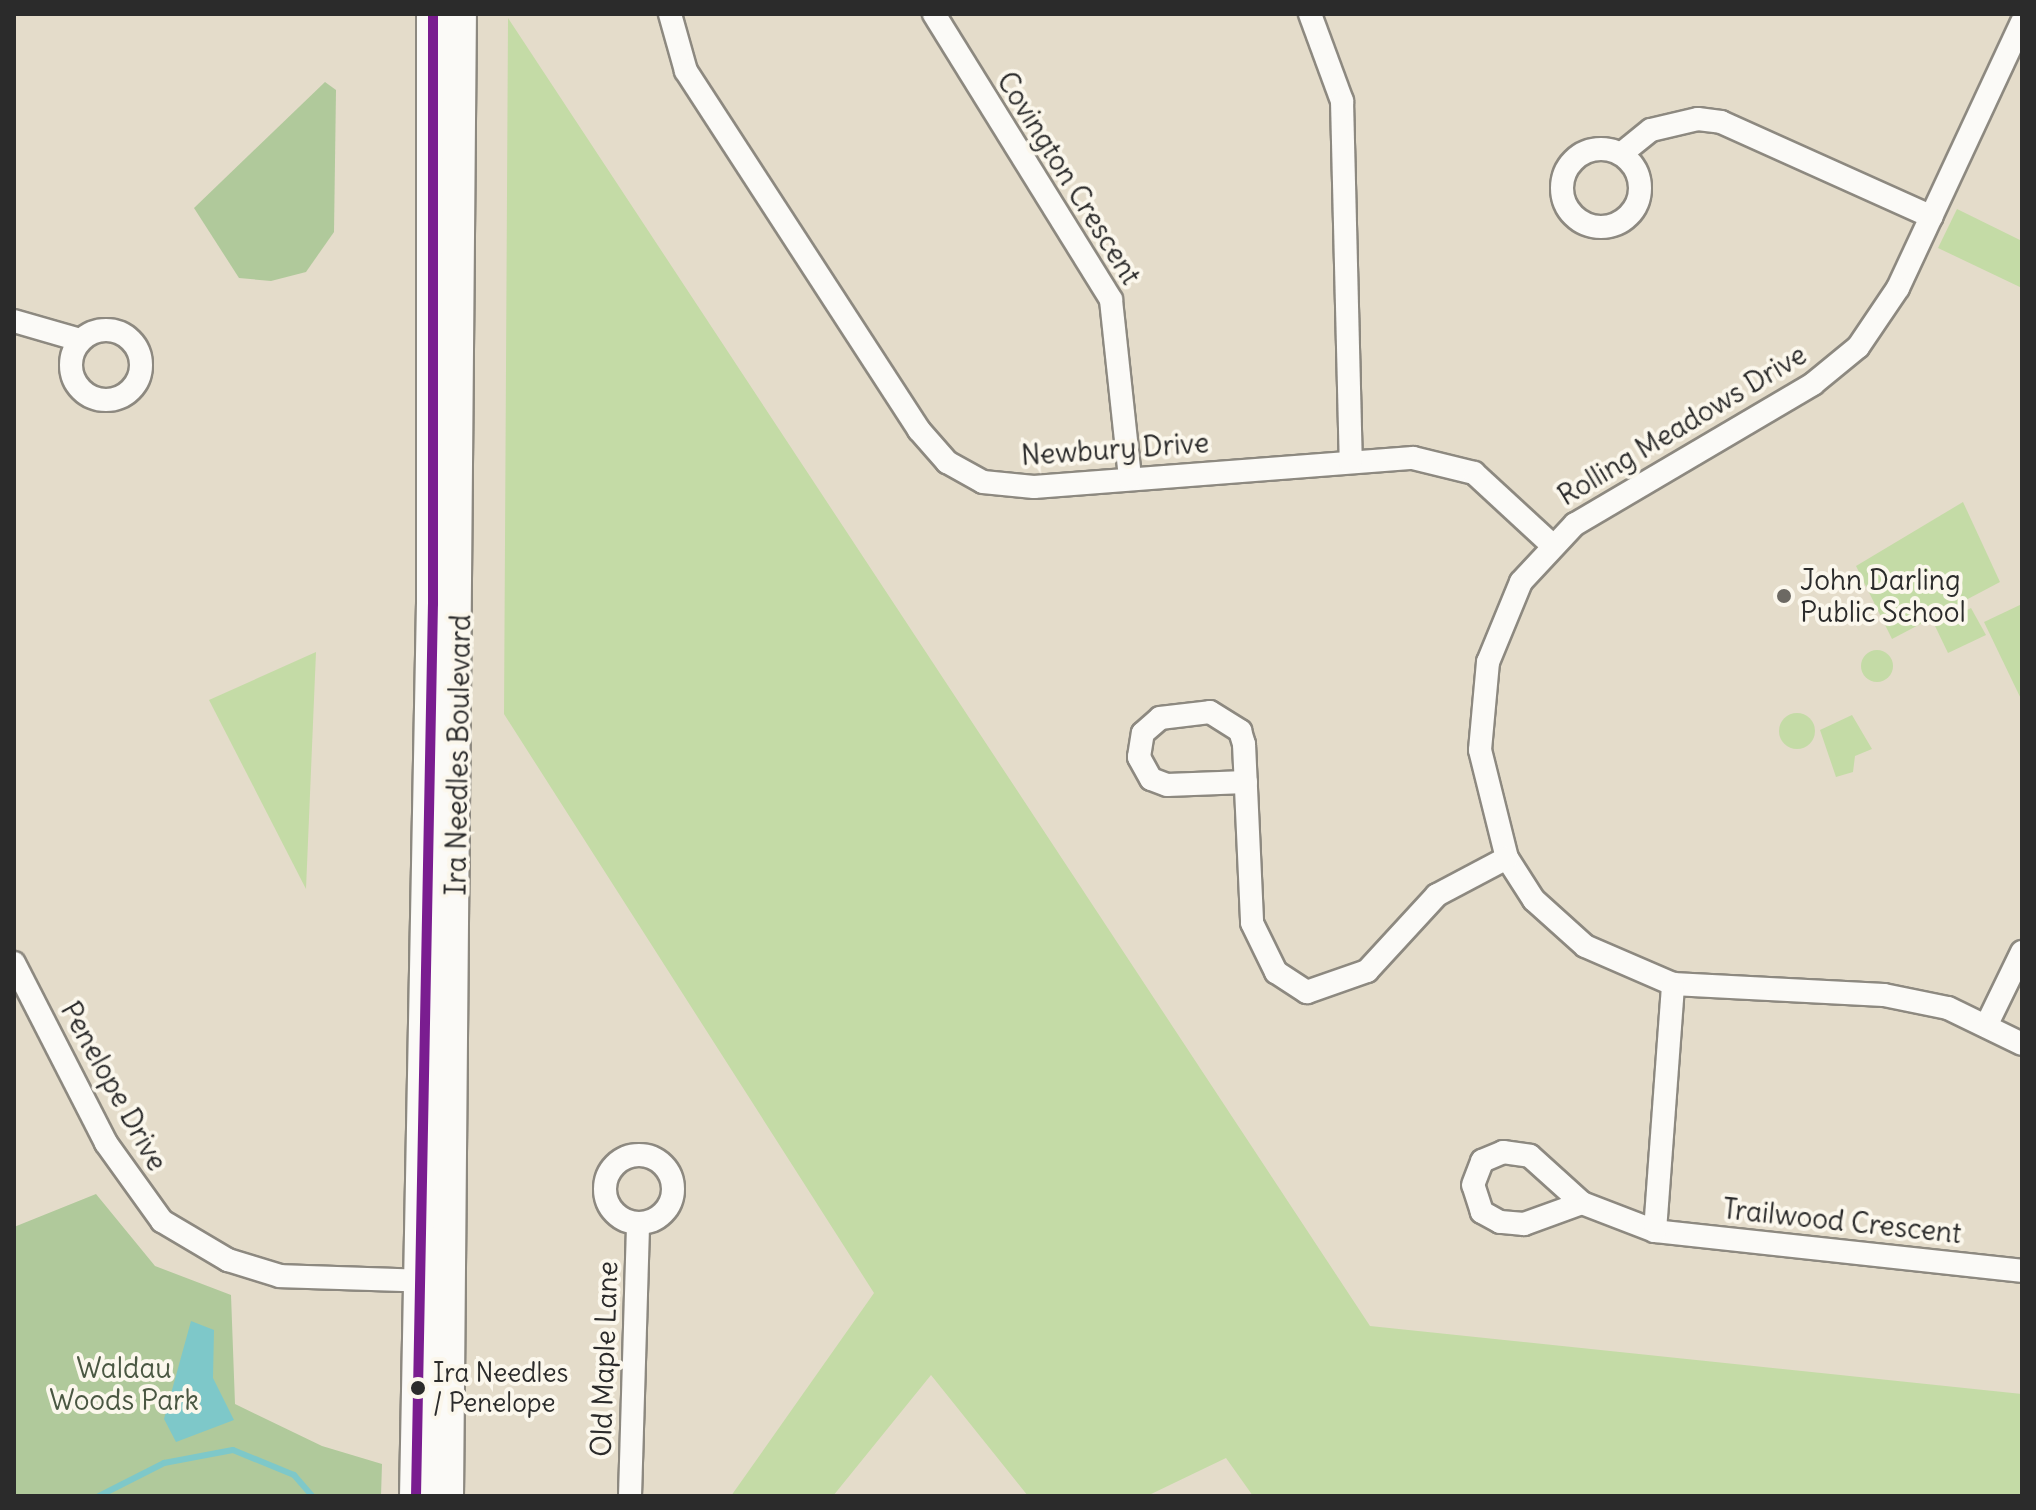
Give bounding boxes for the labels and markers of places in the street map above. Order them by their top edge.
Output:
place label: John Darling Public School [1800,563,1966,629]
marker: John Darling Public School [1775,587,1793,605]
place label: Ira Needles / Penelope [433,1357,568,1418]
marker: Ira Needles / Penelope [410,1380,426,1396]

